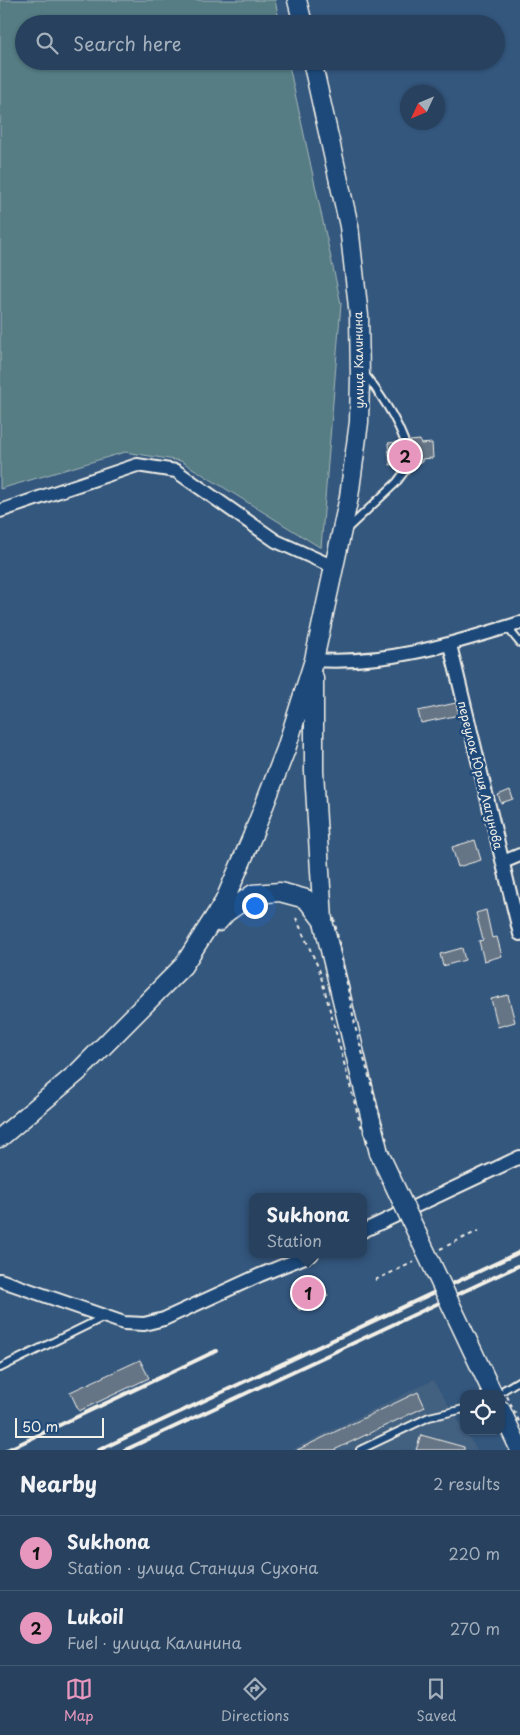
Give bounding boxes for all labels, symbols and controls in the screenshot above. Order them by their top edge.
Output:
search box [15,15,505,70]
icon: search [33,29,61,57]
text: Search here [73,29,182,57]
north arrow [400,85,445,130]
street label: улица Калинина [348,311,368,409]
pin: 2 [389,437,421,475]
street label: переулок Юрия Лагунова [454,699,508,852]
your location [242,893,268,919]
popup [249,1193,367,1258]
text: Sukhona [266,1200,350,1228]
text: Station [266,1228,322,1252]
pin: 1 [292,1274,324,1312]
map controls [460,1390,505,1435]
button: locate [460,1390,505,1435]
scale bar [15,1415,104,1438]
text: 50 m [22,1416,58,1437]
text: Nearby [20,1467,97,1499]
text: 2 results [433,1471,500,1495]
text: Sukhona [67,1527,150,1555]
text: 1 [32,1541,40,1565]
text: 220 m [449,1541,500,1565]
text: Station · улица Станция Сухона [67,1555,318,1579]
text: Lukoil [67,1602,124,1630]
text: 2 [30,1616,42,1640]
text: 270 m [450,1616,500,1640]
text: Fuel · улица Калинина [67,1630,242,1654]
tab: Map [64,1675,94,1726]
tab: Directions [221,1675,289,1726]
tab: Saved [417,1675,456,1726]

